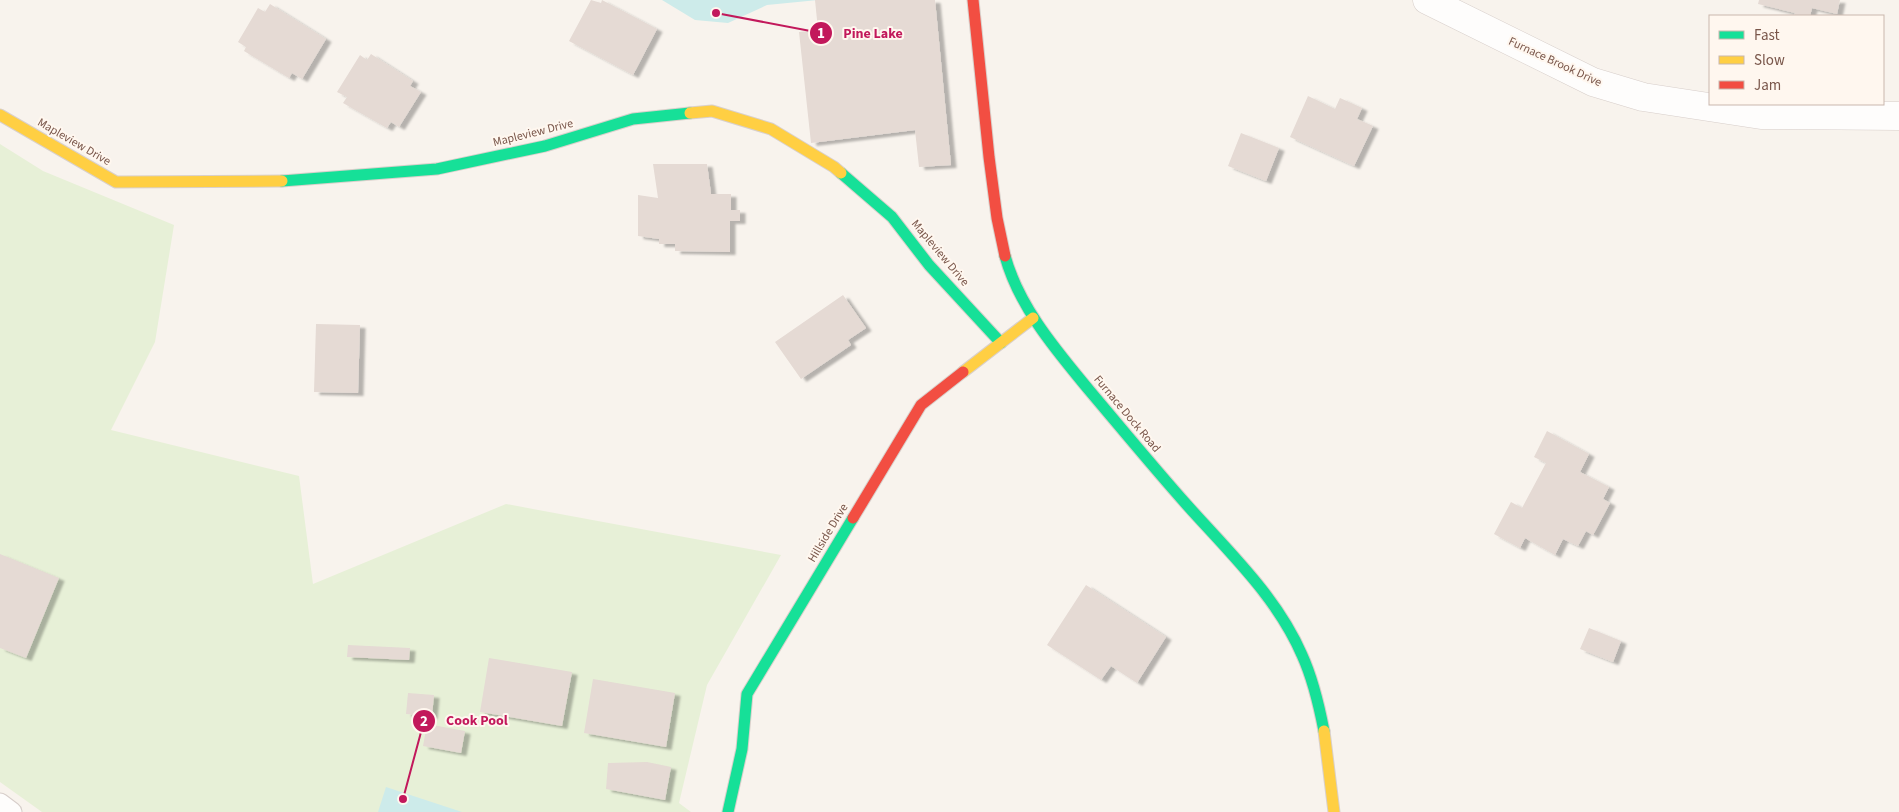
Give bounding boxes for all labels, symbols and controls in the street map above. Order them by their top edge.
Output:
legend [1709,15,1884,105]
callout: Pine Lake [808,18,913,47]
text: 1 [817,23,825,44]
text: Pine Lake [843,24,903,44]
text: Fast [1754,25,1780,46]
street label: Furnace Brook Drive [1506,33,1604,91]
text: Slow [1754,50,1785,71]
text: Jam [1754,75,1781,96]
street label: Mapleview Drive [34,114,114,170]
street label: Mapleview Drive [491,115,575,151]
street label: Mapleview Drive [907,216,973,290]
street label: Furnace Dock Road [1090,372,1164,456]
street label: Hillside Drive [804,500,852,566]
callout: Cook Pool [411,706,518,735]
text: 2 [420,711,428,732]
text: Cook Pool [446,711,508,731]

